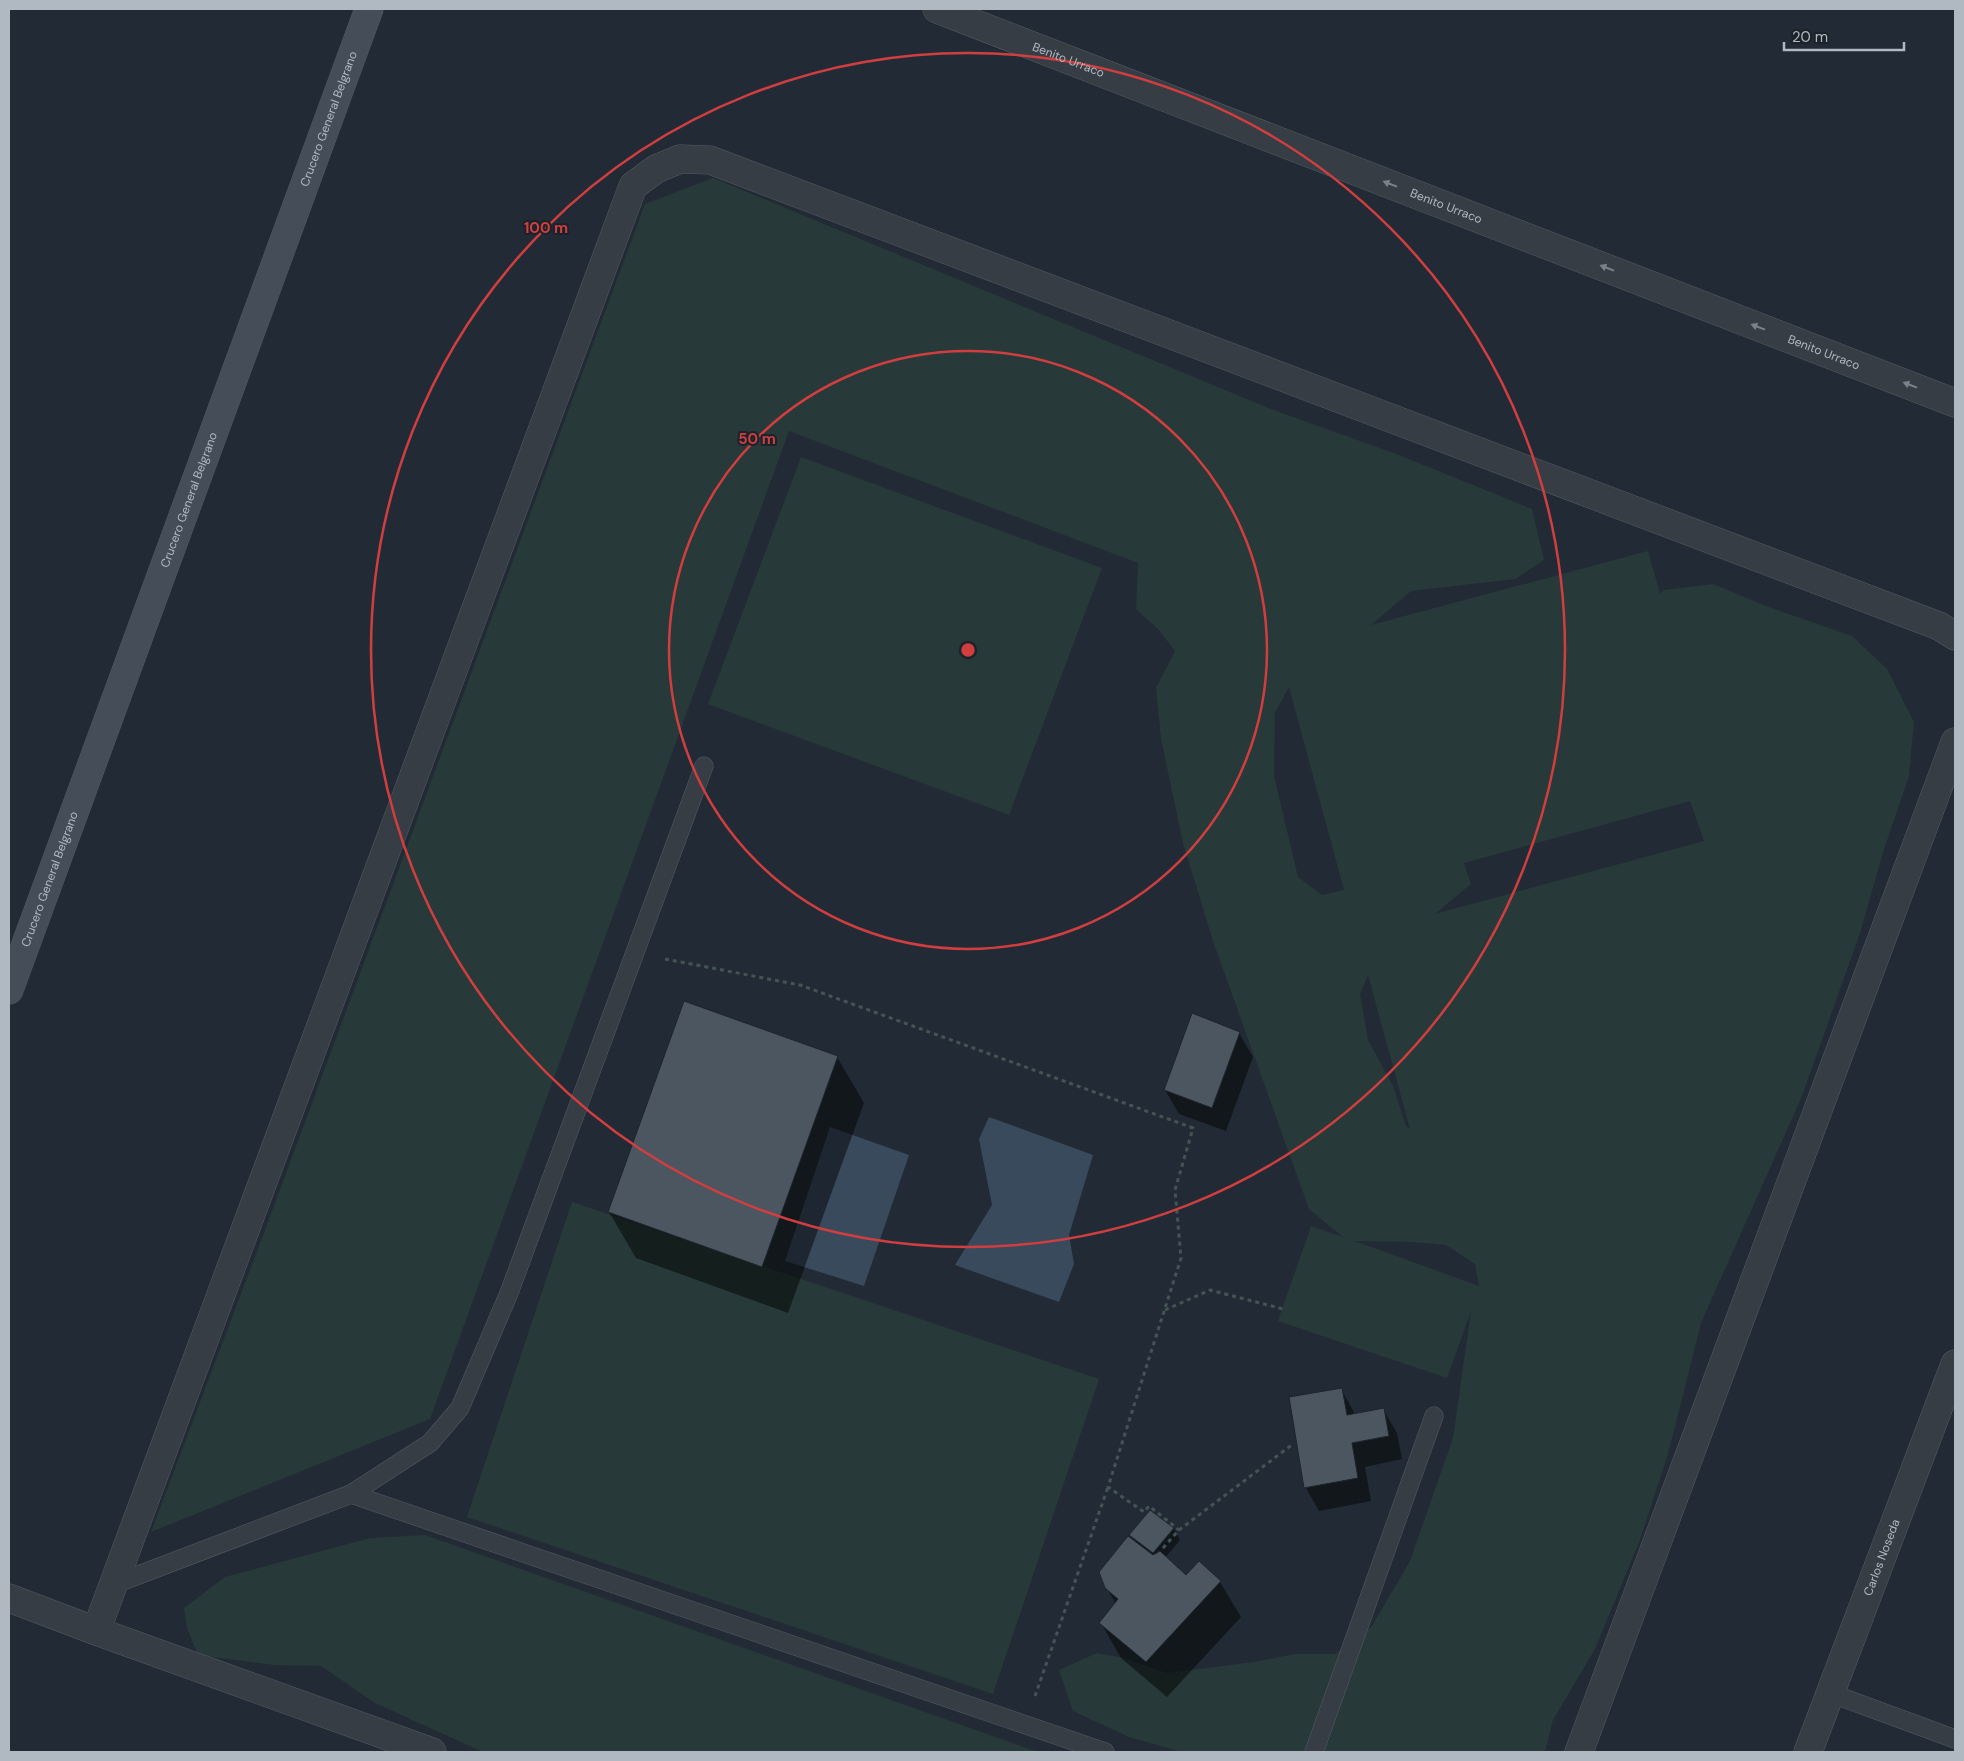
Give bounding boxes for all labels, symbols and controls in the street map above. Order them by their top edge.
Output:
scale bar [1784,20,1904,52]
text: 20 m [1792,27,1828,47]
street label: Benito Urraco [1030,39,1107,81]
street label: Crucero General Belgrano [297,49,361,189]
one-way arrow [1382,180,1397,188]
street label: Benito Urraco [1408,185,1485,227]
text: 100 m [524,218,568,238]
one-way arrow [1599,264,1614,272]
one-way arrow [1750,323,1765,331]
street label: Benito Urraco [1786,331,1862,373]
one-way arrow [1903,381,1917,389]
text: 50 m [738,429,776,449]
street label: Crucero General Belgrano [157,430,221,570]
centre of rings [959,641,977,659]
street label: Crucero General Belgrano [17,809,82,949]
street label: Carlos Noseda [1860,1517,1904,1598]

